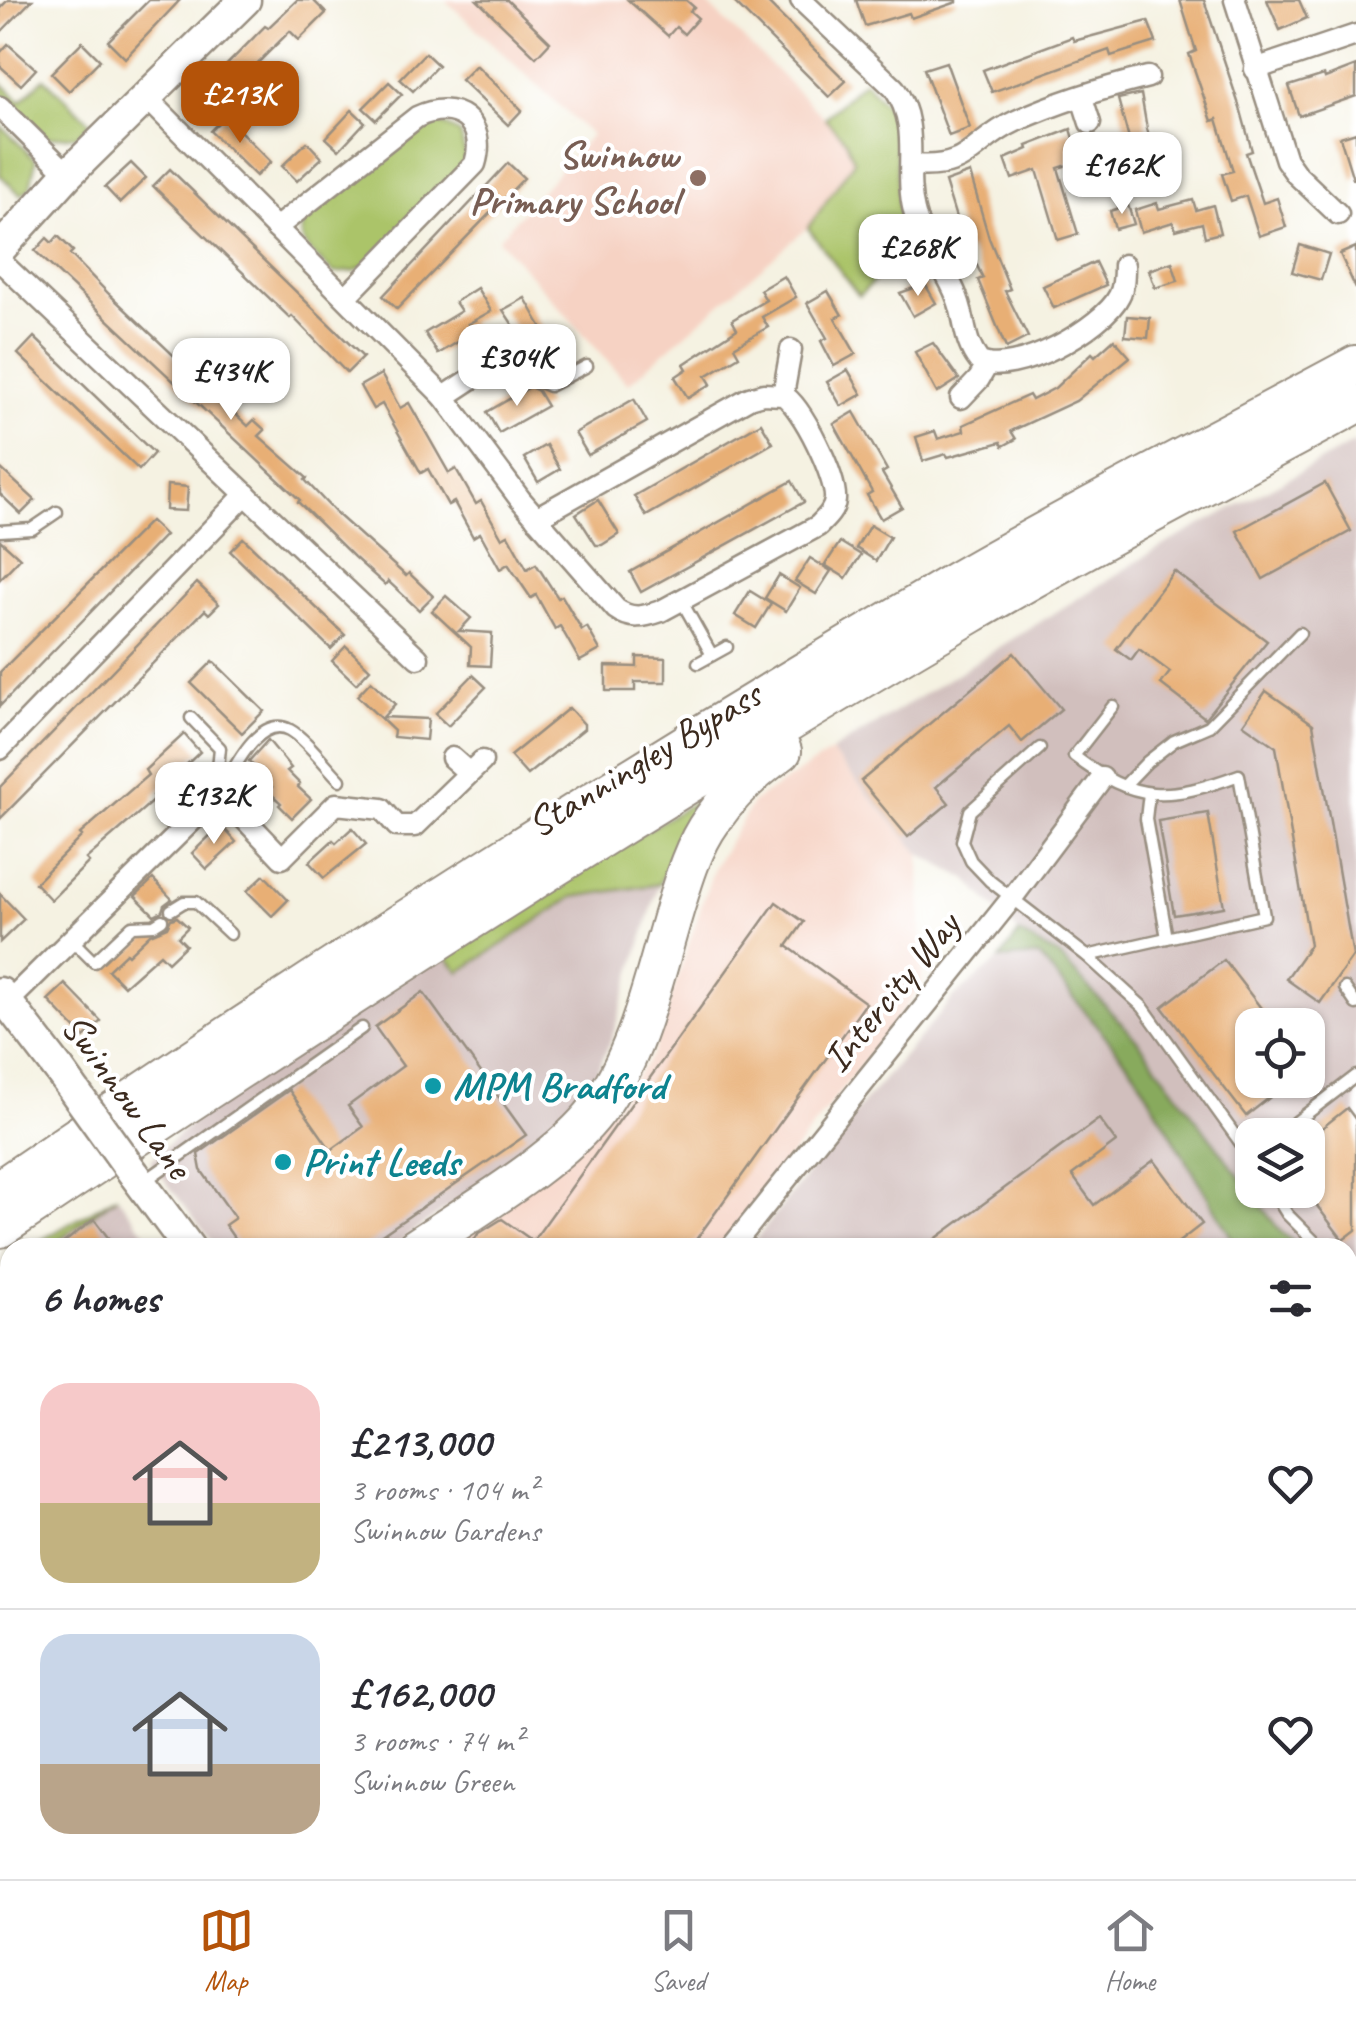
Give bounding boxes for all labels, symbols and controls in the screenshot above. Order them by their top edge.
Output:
pin: £213K [170,61,310,146]
text: £213K [203,73,277,114]
place label: Swinnow Primary School [469,130,686,226]
pin: £162K [1052,132,1192,217]
text: £162K [1085,144,1159,185]
marker: Swinnow Primary School [687,167,709,189]
pin: £268K [848,214,988,299]
text: £268K [881,226,955,267]
pin: £304K [447,324,587,409]
text: £304K [480,336,554,377]
pin: £434K [161,338,301,423]
text: £434K [194,350,268,391]
street label: Stanningley Bypass [518,668,773,848]
pin: £132K [144,762,284,847]
text: £132K [177,774,251,815]
street label: Intercity Way [811,899,973,1082]
street label: Swinnow Lane [50,1004,205,1191]
map controls [1235,1008,1325,1208]
button: locate [1235,1008,1325,1098]
place label: MPM Bradford [453,1061,672,1111]
marker: MPM Bradford [422,1075,444,1097]
button: layers [1235,1118,1325,1208]
place label: Print Leeds [303,1137,463,1187]
marker: Print Leeds [272,1151,294,1173]
icon: filters [1263,1271,1318,1326]
text: 6 homes [40,1272,159,1325]
text: £213,000 [350,1416,491,1469]
icon: home [120,1423,240,1543]
icon: heart [1263,1456,1318,1511]
text: 3 rooms · 104 m² [350,1469,537,1510]
text: Swinnow Gardens [350,1510,540,1551]
text: £162,000 [350,1667,492,1720]
icon: home [120,1674,240,1794]
icon: heart [1263,1707,1318,1762]
text: 3 rooms · 74 m² [350,1720,523,1761]
text: Swinnow Green [350,1761,514,1802]
tab: Map [199,1903,254,1998]
tab: Saved [651,1903,706,1998]
tab: Home [1103,1903,1158,1998]

